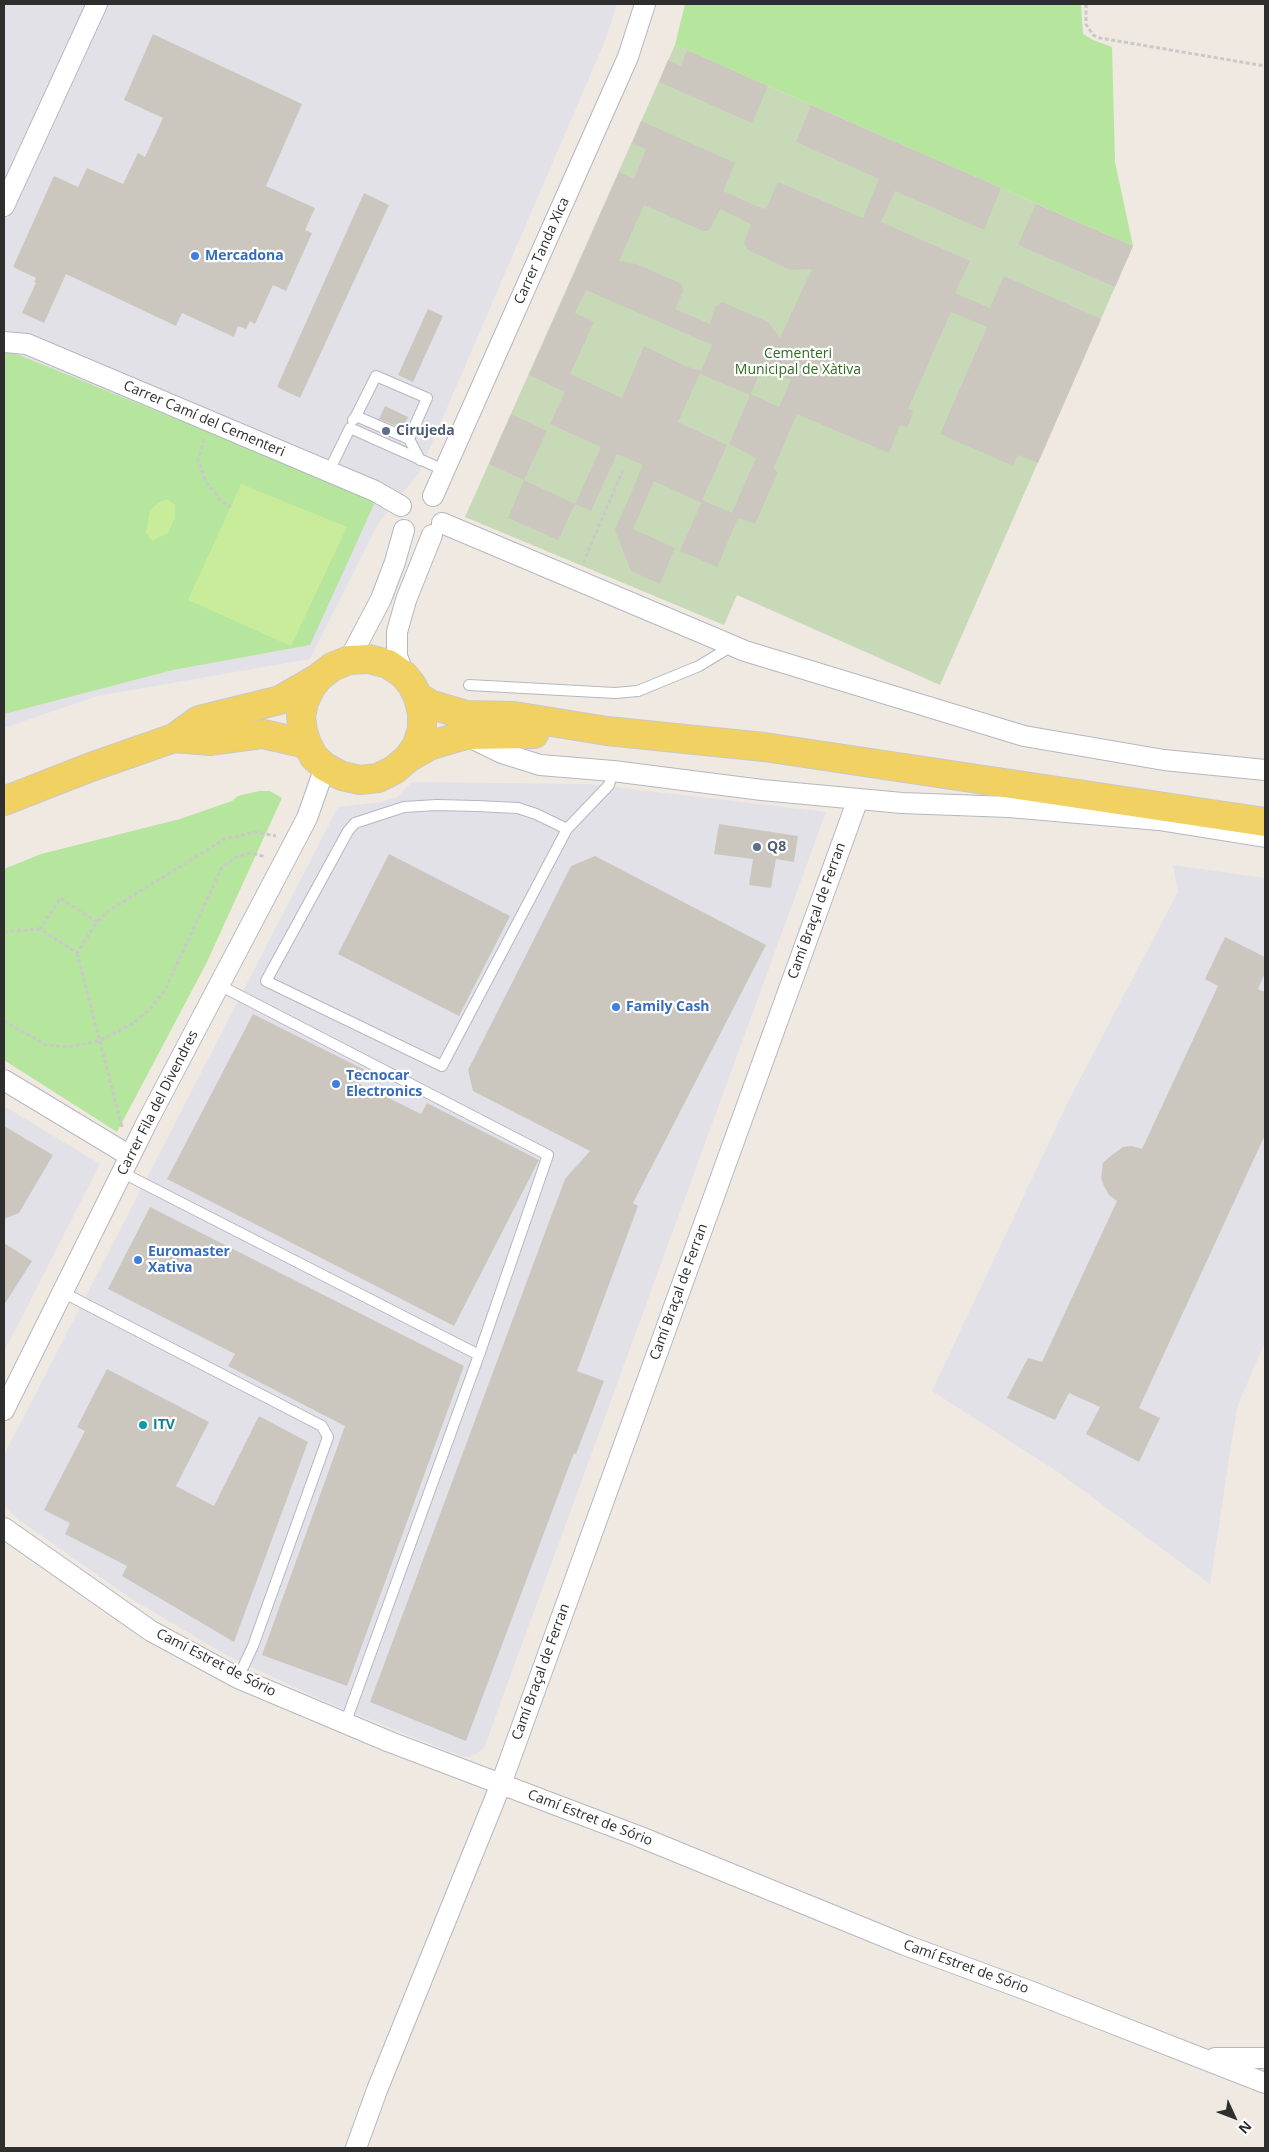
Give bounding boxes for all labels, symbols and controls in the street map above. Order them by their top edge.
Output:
street label: Carrer Tanda Xica [511,195,573,307]
place label: Mercadona [205,248,284,264]
marker: Mercadona [189,250,201,262]
park label: Cementeri Municipal de Xàtiva [735,346,861,378]
street label: Carrer Camí del Cementeri [121,377,287,461]
place label: Cirujeda [396,423,455,439]
marker: Cirujeda [380,425,392,437]
place label: Q8 [767,839,786,855]
marker: Q8 [751,841,763,853]
street label: Camí Braçal de Ferran [785,841,849,981]
place label: Family Cash [626,999,710,1015]
marker: Family Cash [610,1001,622,1013]
street label: Carrer Fila del Divendres [114,1028,202,1178]
place label: Tecnocar Electronics [346,1068,422,1100]
marker: Tecnocar Electronics [330,1078,342,1090]
street label: Camí Braçal de Ferran [647,1222,711,1362]
place label: Euromaster Xativa [148,1244,230,1276]
marker: Euromaster Xativa [132,1254,144,1266]
place label: ITV [153,1417,175,1433]
marker: ITV [137,1419,149,1431]
street label: Camí Braçal de Ferran [509,1602,573,1742]
street label: Camí Estret de Sório [153,1626,279,1700]
street label: Camí Estret de Sório [525,1786,655,1850]
street label: Camí Estret de Sório [901,1936,1031,1998]
north arrow [1209,2092,1259,2142]
text: N [1235,2117,1256,2138]

